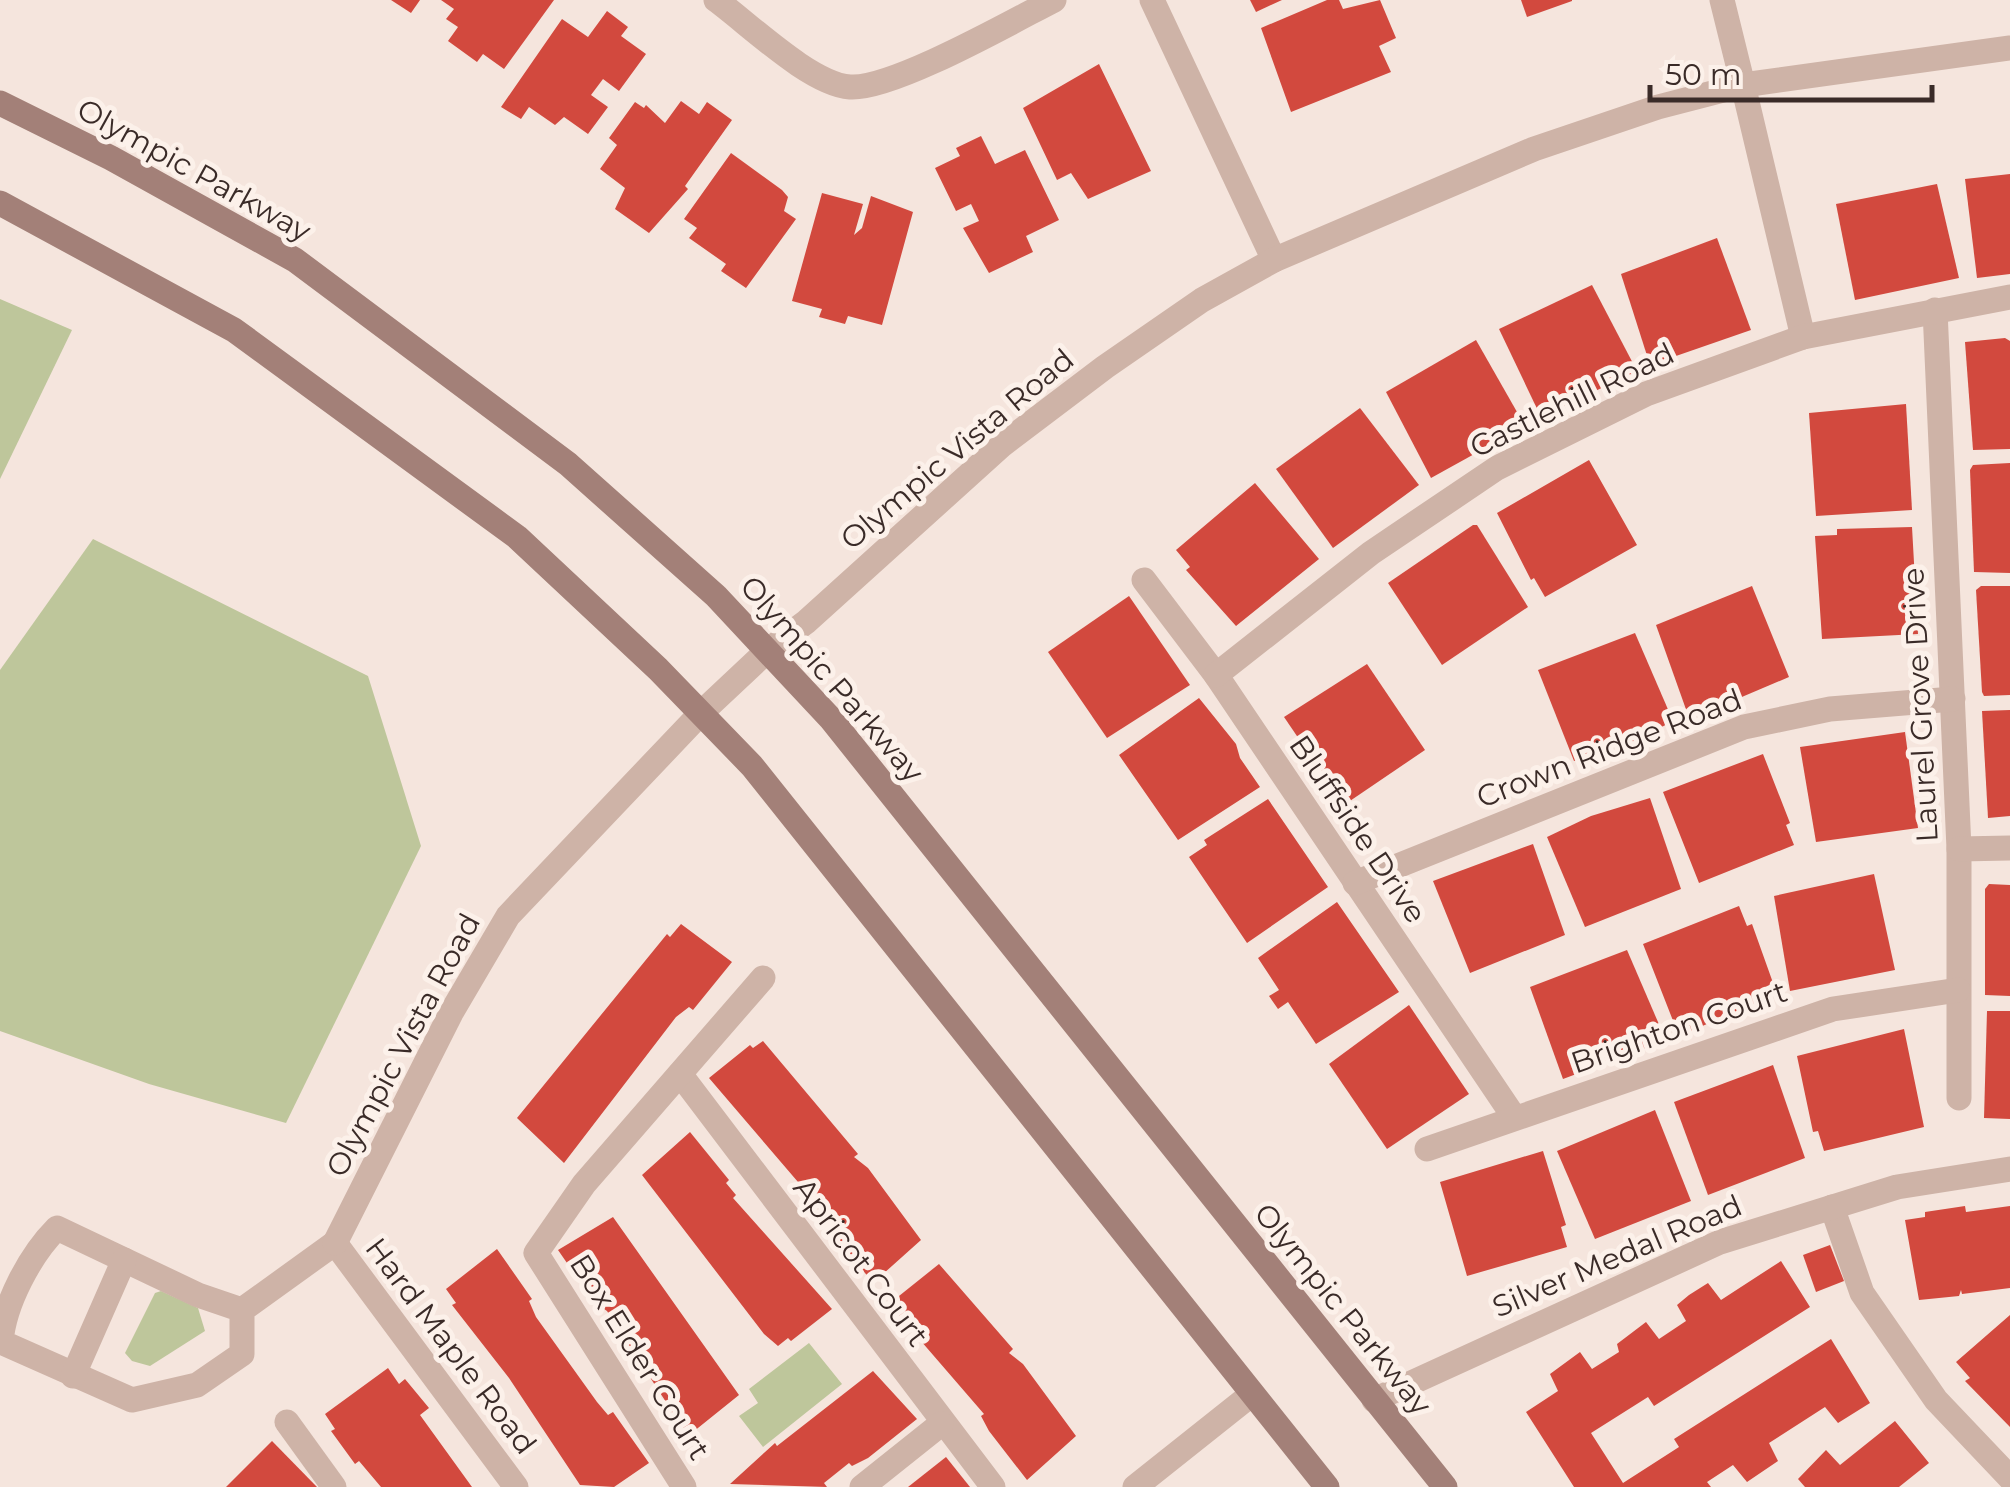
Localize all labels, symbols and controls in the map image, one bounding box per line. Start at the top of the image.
scale bar [1650,40,1932,102]
text: 50 m [1665,56,1742,93]
street label: Olympic Parkway [71,90,318,250]
street label: Castlehill Road [1464,335,1680,465]
street label: Olympic Vista Road [833,341,1081,557]
street label: Laurel Grove Drive [1894,567,1946,843]
street label: Olympic Parkway [732,568,932,790]
street label: Crown Ridge Road [1471,680,1747,816]
street label: Bluffside Drive [1281,728,1435,930]
street label: Olympic Vista Road [318,907,488,1183]
street label: Brighton Court [1566,973,1792,1081]
street label: Apricot Court [786,1170,936,1354]
street label: Silver Medal Road [1487,1187,1747,1325]
street label: Olympic Parkway [1246,1196,1440,1423]
street label: Hard Maple Road [358,1231,544,1461]
street label: Box Elder Court [562,1247,718,1467]

